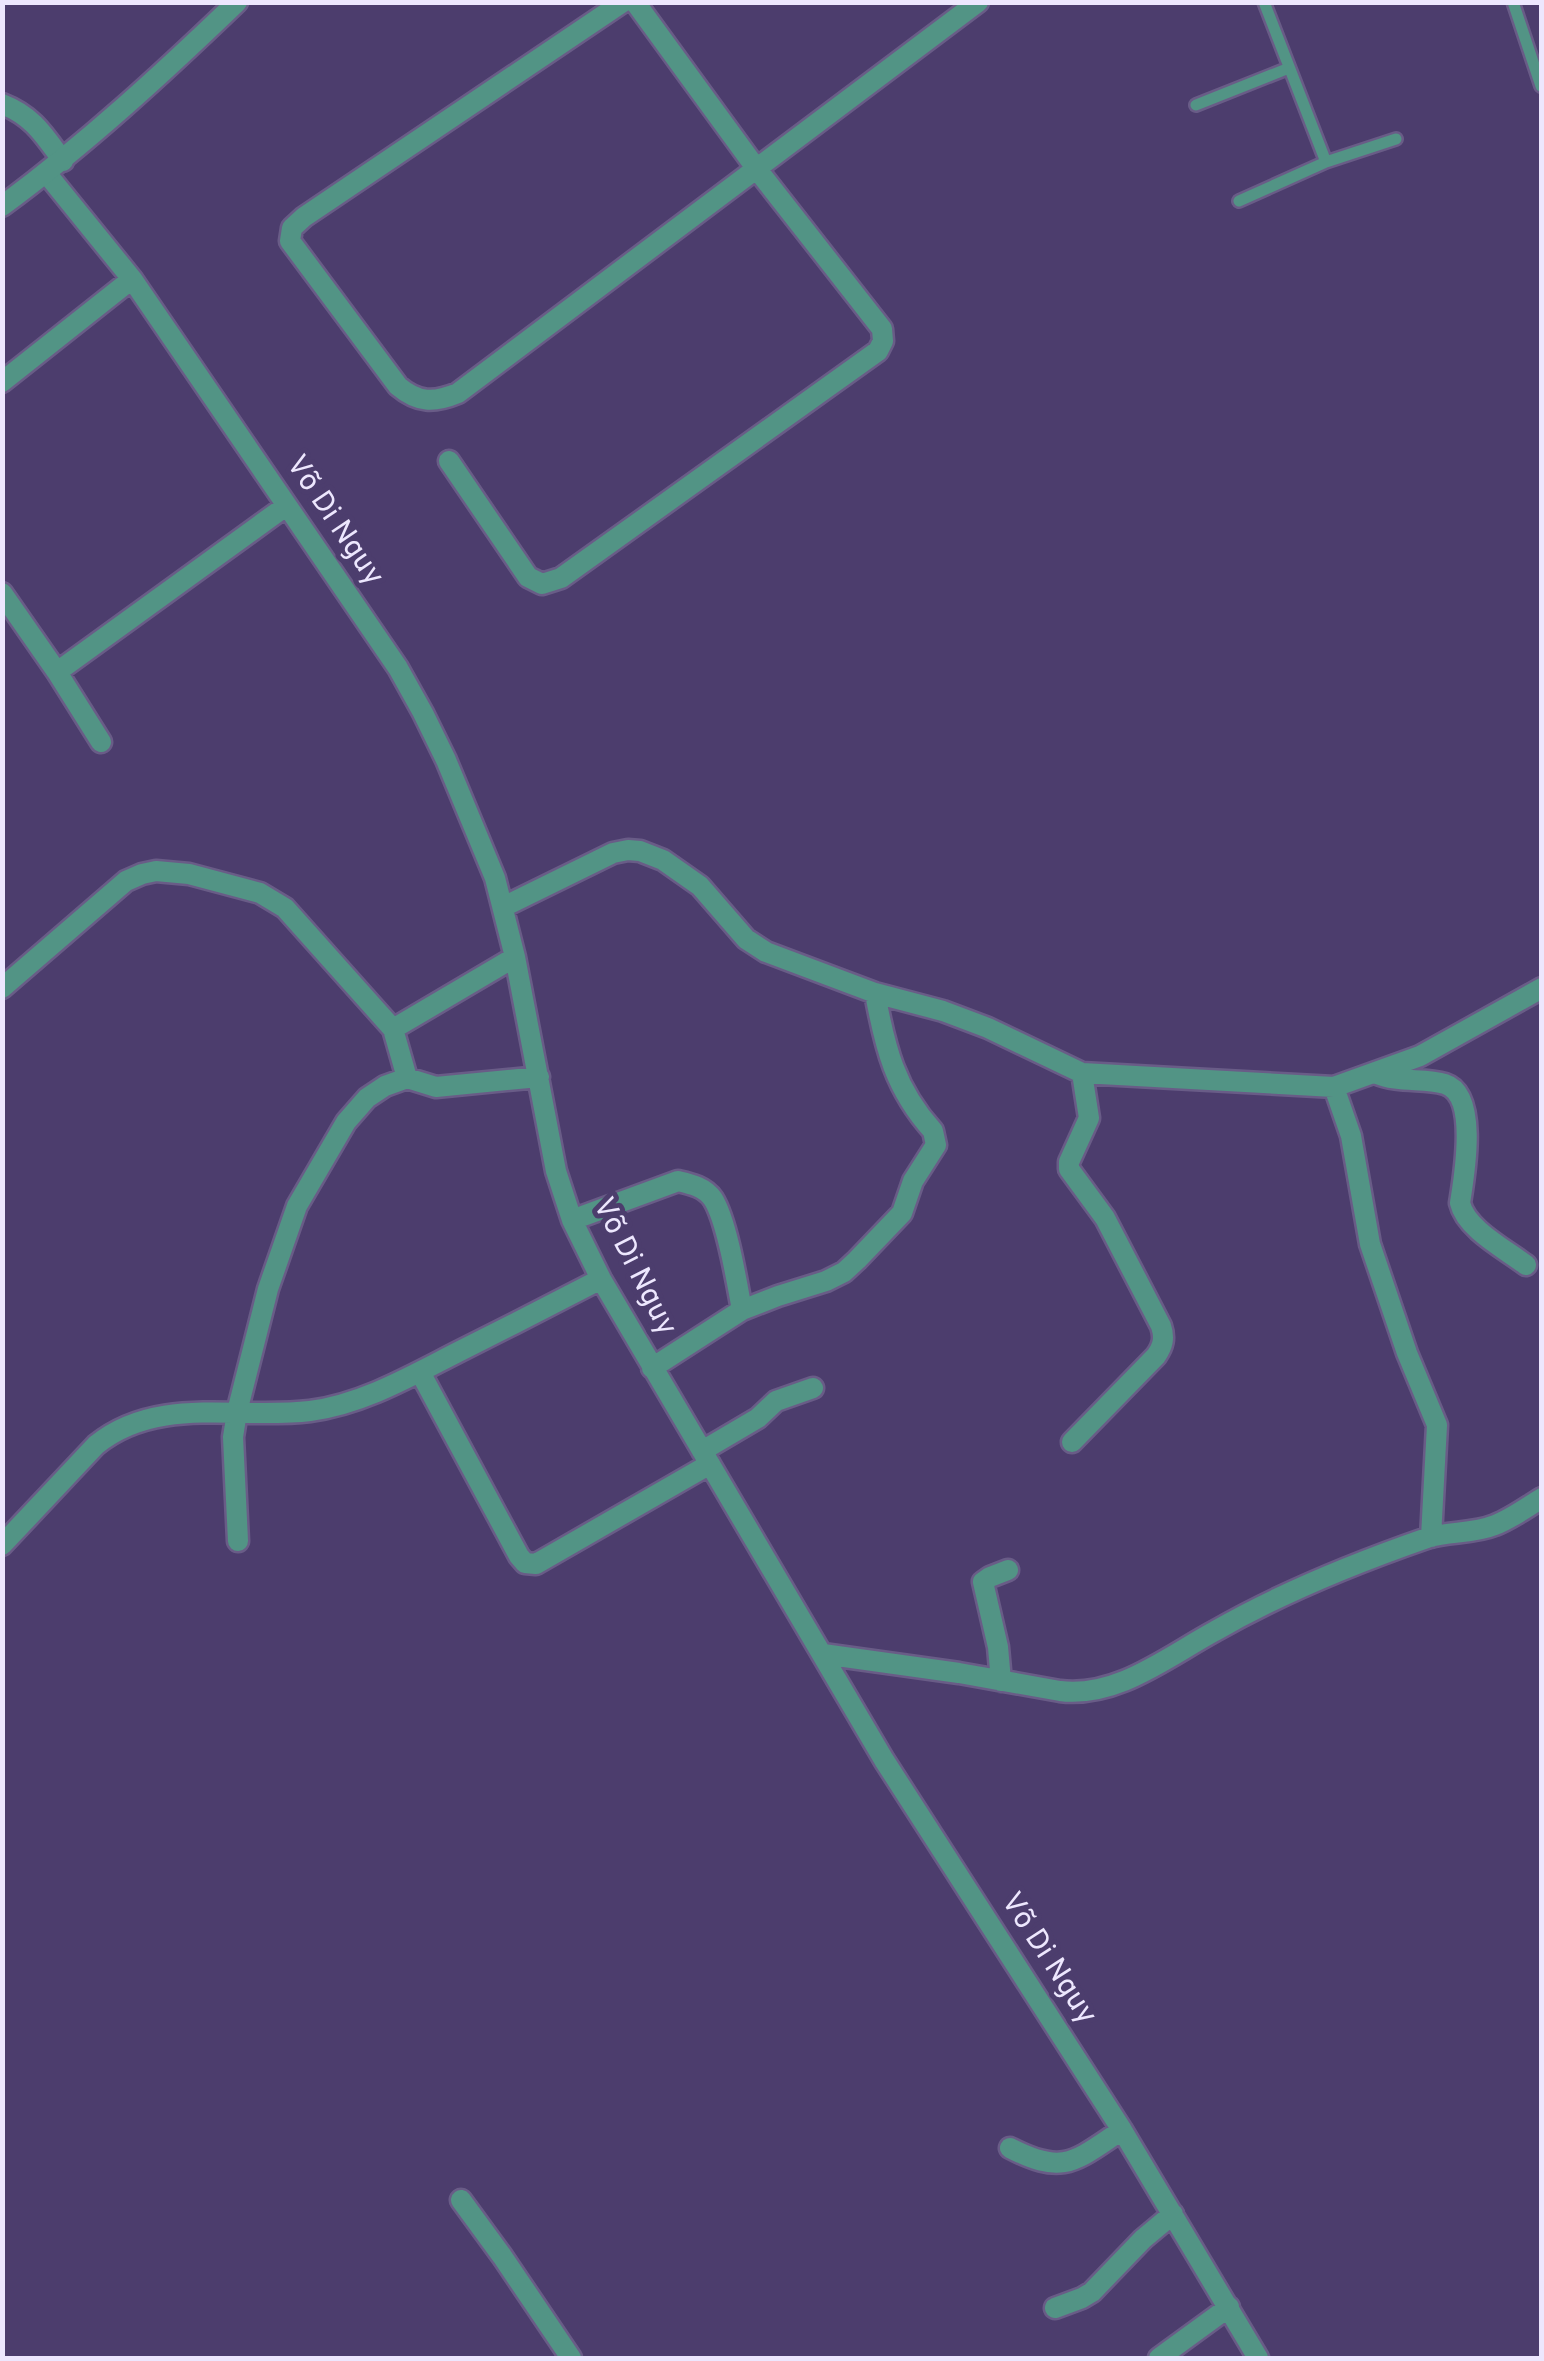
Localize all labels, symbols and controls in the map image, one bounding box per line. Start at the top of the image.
street label: Võ Di Nguy [277,449,391,593]
street label: Võ Di Nguy [584,1192,684,1342]
street label: Võ Di Nguy [992,1886,1104,2032]

